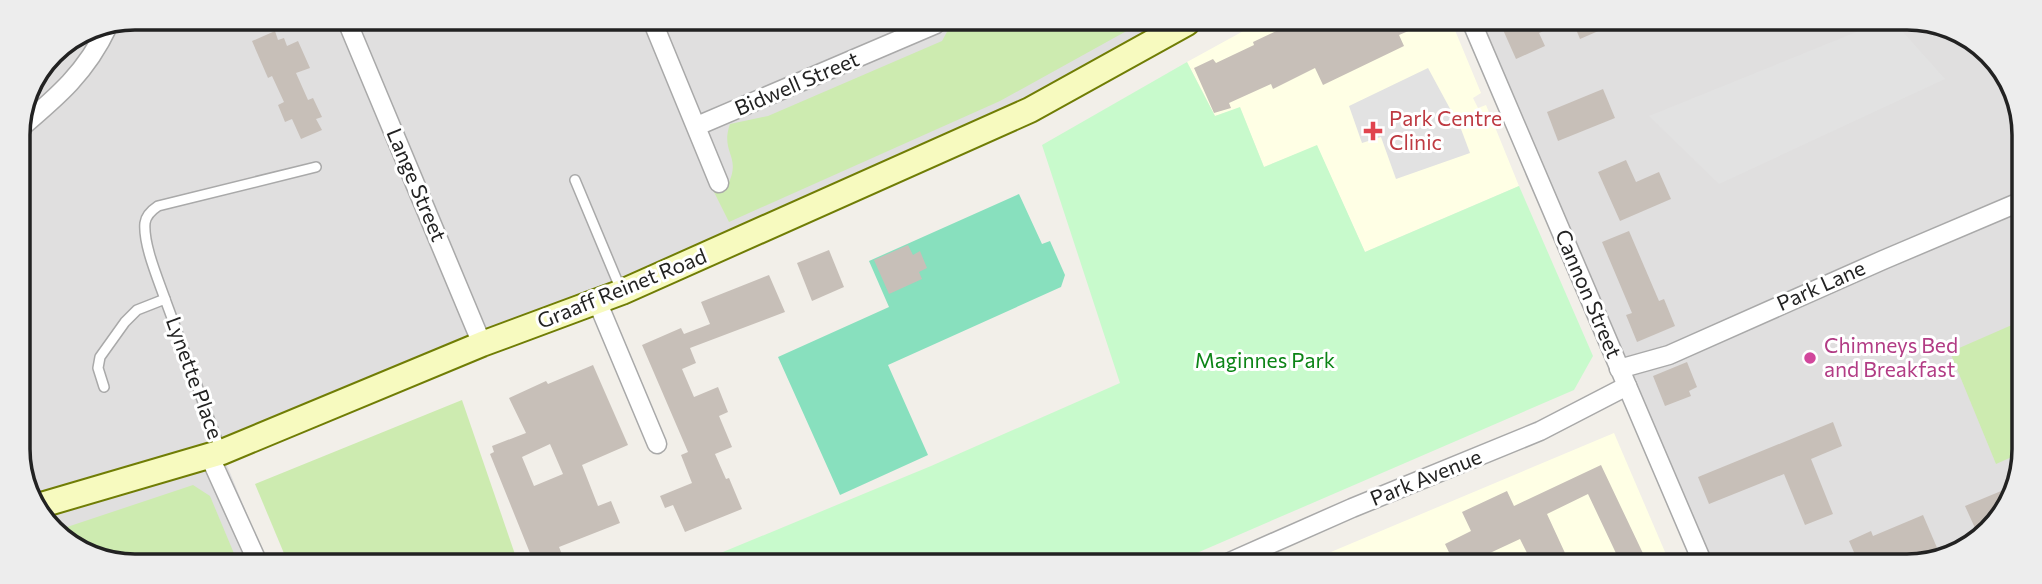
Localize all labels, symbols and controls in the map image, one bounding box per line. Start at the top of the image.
street label: Bidwell Street [730,45,862,120]
place label: Park Centre Clinic [1389,105,1502,154]
marker: Park Centre Clinic [1363,121,1383,141]
street label: Lange Street [382,124,452,245]
street label: Cannon Street [1551,225,1628,362]
street label: Graaff Reinet Road [533,242,710,333]
street label: Park Lane [1772,254,1868,315]
street label: Lynette Place [162,313,229,442]
place label: Chimneys Bed and Breakfast [1824,332,1958,381]
park label: Maginnes Park [1195,347,1335,372]
marker: Chimneys Bed and Breakfast [1802,350,1818,366]
street label: Park Avenue [1366,443,1485,510]

